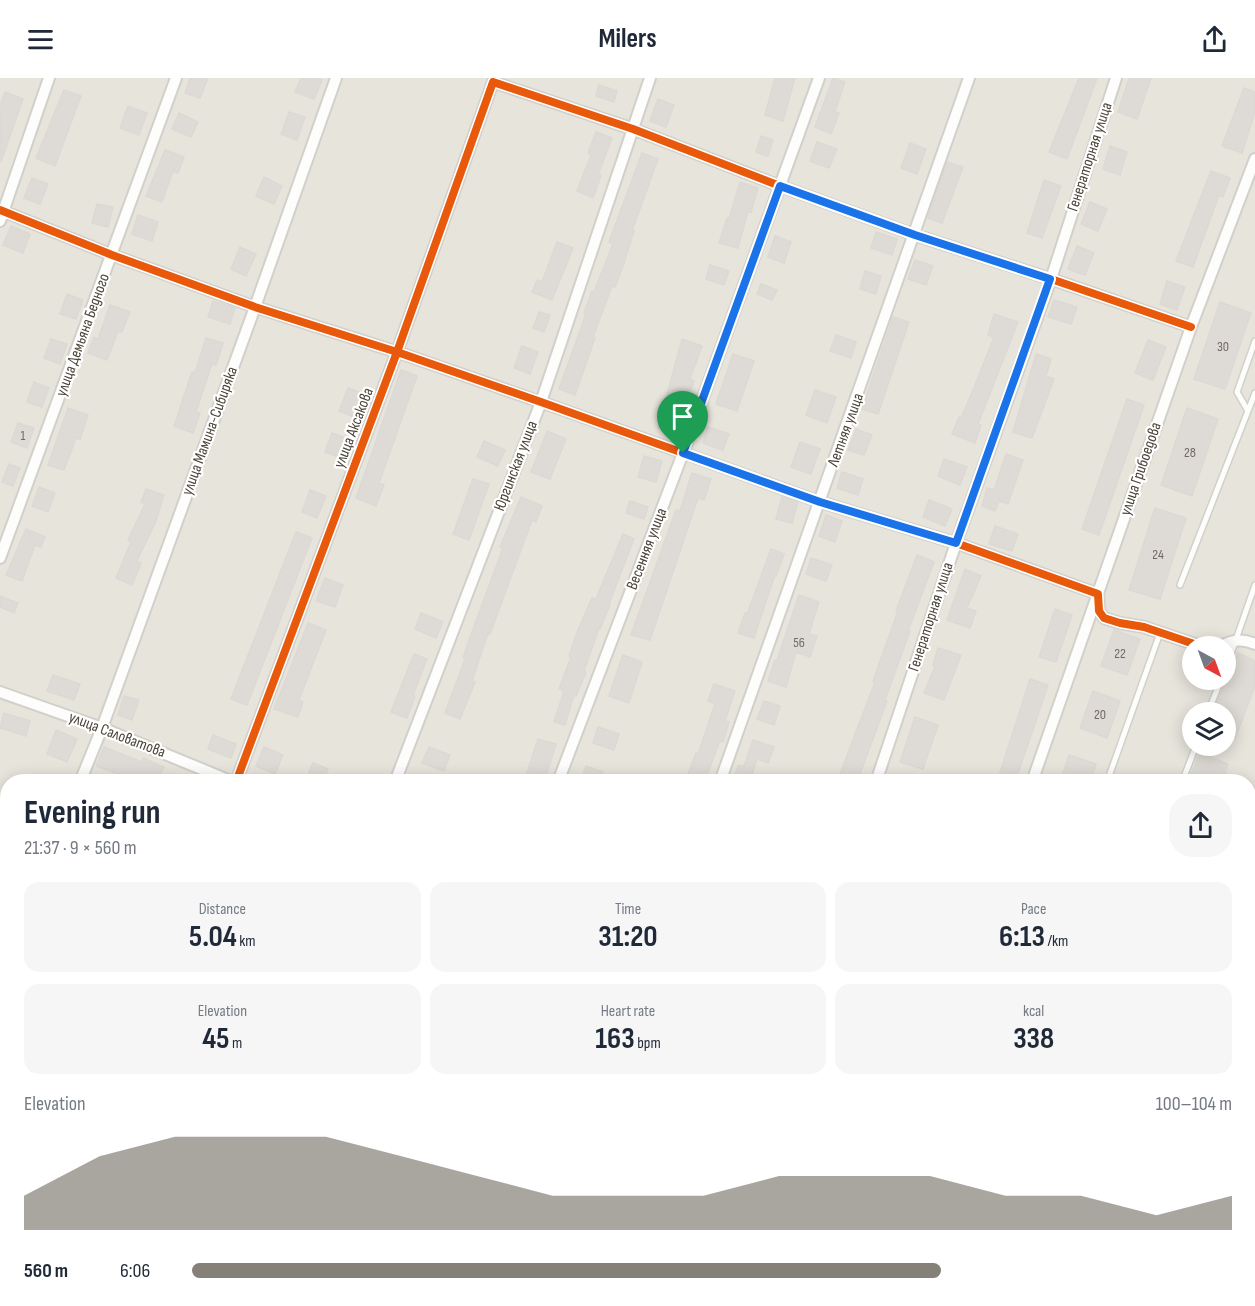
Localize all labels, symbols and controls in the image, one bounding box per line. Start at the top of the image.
icon: menu [24,23,57,56]
text: Milers [598,23,657,55]
icon: share [1198,23,1231,56]
street label: Генераторная улица [1063,100,1117,214]
street label: улица Демьяна Бедного [52,271,114,399]
house number: 30 [1217,338,1229,355]
street label: улица Мамина-Сибиряка [178,364,242,498]
street label: улица Аксакова [330,385,378,471]
pin [657,391,708,453]
street label: Летняя улица [824,391,868,470]
icon: arrive [666,400,699,433]
street label: Юргинская улица [490,418,542,514]
street label: улица Грибоедова [1116,420,1166,518]
house number: 1 [21,427,26,444]
house number: 28 [1184,444,1196,461]
street label: Весенняя улица [623,505,671,593]
house number: 24 [1152,546,1164,563]
street label: Генераторная улица [904,560,958,674]
house number: 56 [793,634,805,651]
north arrow [1182,636,1236,690]
map controls [1182,636,1236,756]
house number: 22 [1114,645,1126,662]
button: layers [1182,702,1236,756]
house number: 20 [1094,706,1106,723]
street label: улица Саловатова [66,708,168,762]
text: Evening run [24,793,160,833]
button: share [1169,794,1232,857]
text: 21:37 · 9 × 560 m [24,836,137,860]
text: Distance [199,900,246,919]
text: Time [615,900,641,919]
text: Pace [1021,900,1046,919]
text: 5.04 [189,919,237,955]
text: 31:20 [598,919,658,955]
text: 6:13 [999,919,1045,955]
text: km [237,932,256,951]
text: /km [1045,932,1068,951]
text: Elevation [198,1002,247,1021]
text: Heart rate [601,1002,655,1021]
text: kcal [1023,1002,1044,1021]
text: 45 [202,1021,230,1057]
text: 163 [595,1021,635,1057]
text: 338 [1013,1021,1054,1057]
text: m [230,1034,242,1053]
text: bpm [635,1034,661,1053]
text: Elevation [24,1092,86,1116]
text: 100–104 m [1156,1092,1232,1116]
text: 560 m [24,1259,68,1283]
text: 6:06 [120,1259,150,1283]

